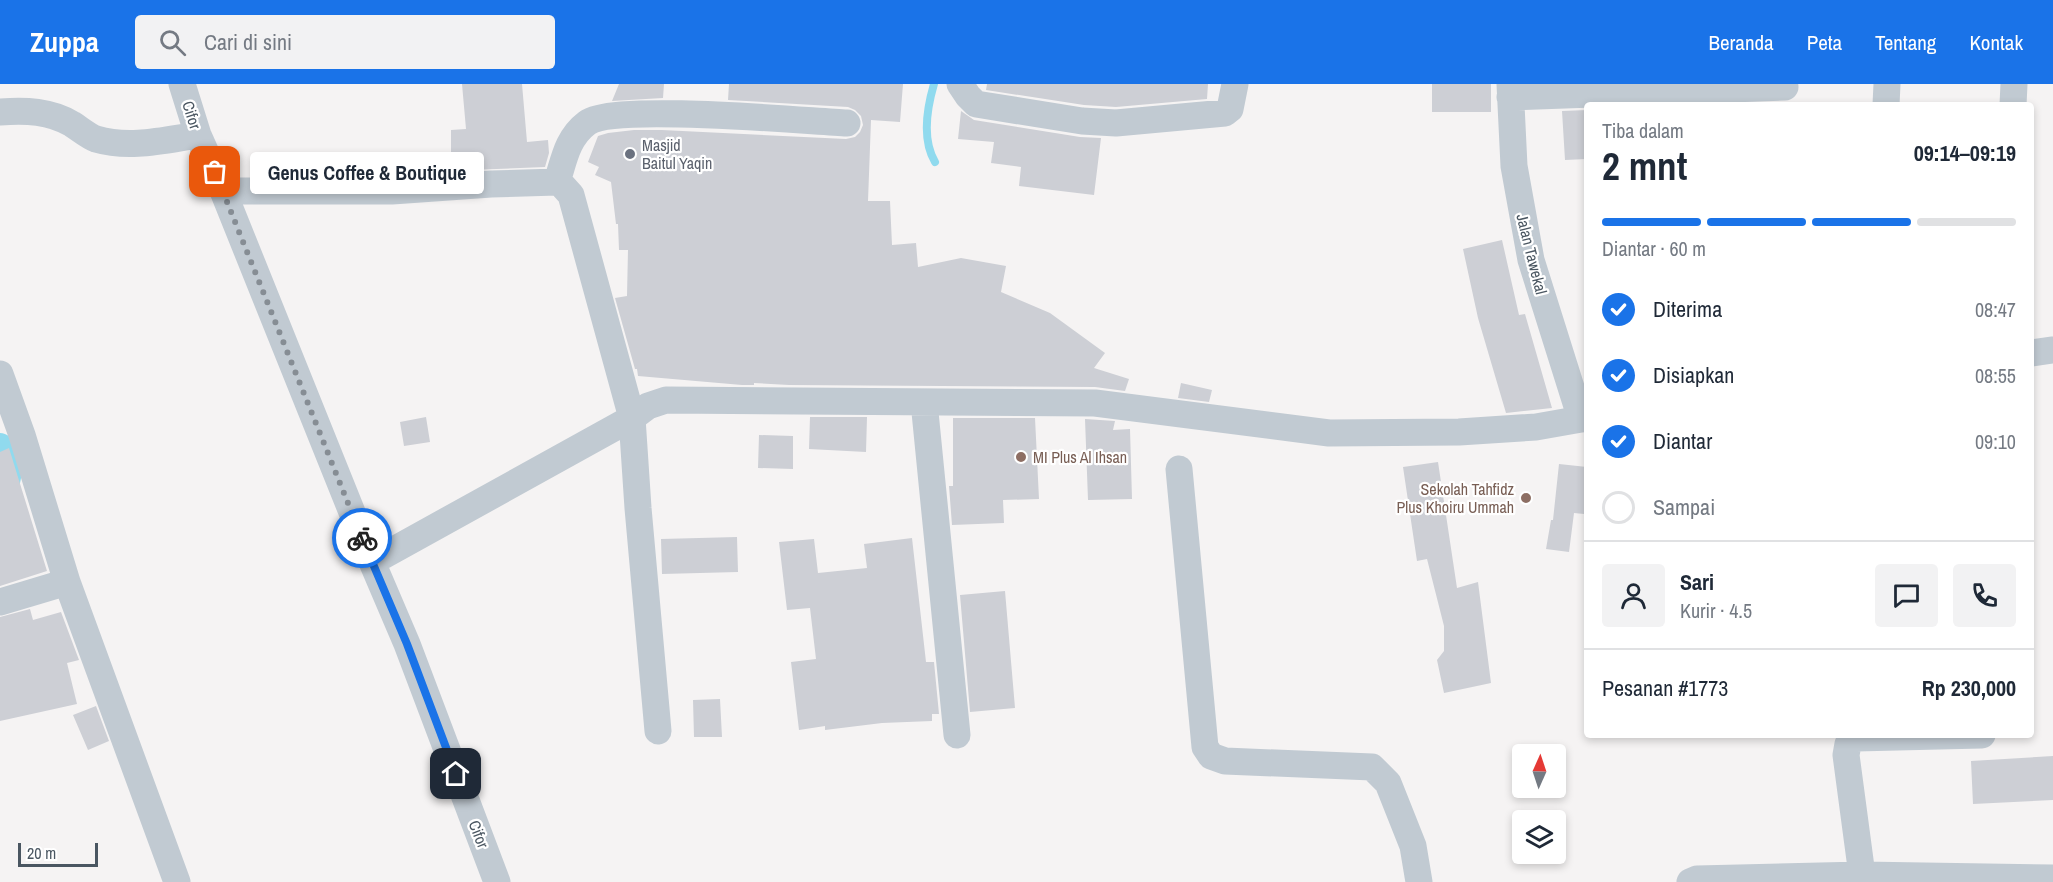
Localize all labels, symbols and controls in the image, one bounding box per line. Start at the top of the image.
search box [135,15,555,69]
text: Zuppa [30,23,99,61]
icon: search [156,26,189,59]
text: Cari di sini [204,27,292,57]
text: Beranda [1709,28,1774,57]
text: Peta [1807,28,1842,57]
text: Tentang [1875,28,1936,57]
text: Kontak [1969,28,2023,57]
street label: Cifor [177,98,207,133]
text: Tiba dalam [1602,117,1684,144]
place label: Masjid Baitul Yaqin [642,134,712,174]
text: 09:14–09:19 [1914,138,2016,168]
text: 2 mnt [1602,140,1687,192]
pin [189,146,240,197]
marker: Masjid Baitul Yaqin [623,147,637,161]
callout: Genus Coffee & Boutique [251,151,485,193]
icon: bag [198,155,231,188]
text: Genus Coffee & Boutique [268,159,466,186]
street label: Jalan Tawekal [1511,211,1553,297]
text: Diantar · 60 m [1602,235,1706,262]
icon: check [1602,293,1635,326]
text: Diterima [1653,294,1722,324]
text: 08:47 [1975,296,2016,323]
icon: check [1602,359,1635,392]
text: Disiapkan [1653,360,1734,390]
text: 08:55 [1975,362,2016,389]
icon: check [1602,425,1635,458]
text: Diantar [1653,426,1712,456]
text: 09:10 [1975,428,2016,455]
place label: MI Plus Al Ihsan [1033,446,1127,468]
marker: MI Plus Al Ihsan [1014,450,1028,464]
place label: Sekolah Tahfidz Plus Khoiru Ummah [1397,478,1514,518]
marker: Sekolah Tahfidz Plus Khoiru Ummah [1519,491,1533,505]
text: Sampai [1653,492,1715,522]
courier [332,508,392,568]
icon: bike [346,522,379,555]
button: person [1602,564,1665,627]
button: chat [1875,564,1938,627]
button: phone [1953,564,2016,627]
text: Sari [1680,567,1714,597]
text: Kurir · 4.5 [1680,597,1752,624]
text: Pesanan #1773 [1602,673,1728,703]
text: Rp 230,000 [1922,673,2016,703]
north arrow [1512,744,1566,798]
map controls [1512,744,1566,864]
pin [430,748,481,799]
icon: home [439,757,472,790]
button: layers [1512,810,1566,864]
street label: Cifor [464,817,495,852]
scale bar [18,840,98,868]
text: 20 m [27,842,56,864]

